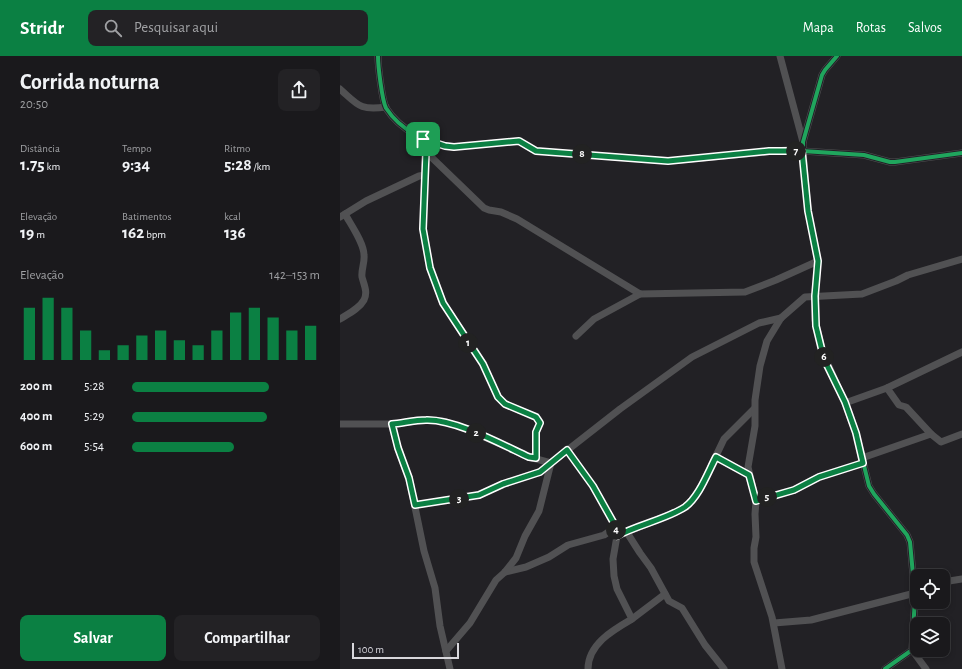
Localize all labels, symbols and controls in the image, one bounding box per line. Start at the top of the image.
search box [88,10,368,46]
icon: search [102,17,124,39]
text: Stridr [20,19,64,38]
text: Pesquisar aqui [134,20,218,35]
text: Mapa [803,21,834,35]
text: Rotas [856,21,886,35]
text: Salvos [908,21,942,35]
button: share [278,69,320,111]
text: Corrida noturna [20,71,159,93]
text: 20:50 [20,98,48,111]
pin [406,122,440,156]
icon: arrive [412,128,434,150]
pin: 7 [786,141,806,161]
text: Distância [20,143,60,154]
text: Tempo [122,143,152,154]
text: Ritmo [224,143,250,154]
pin: 8 [572,144,592,164]
text: 7 [794,145,798,156]
text: 8 [579,148,585,159]
text: 1.75 [20,156,45,173]
text: 9:34 [122,156,150,173]
text: 5:28 [224,156,252,173]
text: km [45,161,60,172]
text: /km [252,161,270,172]
text: Elevação [20,211,57,222]
text: Batimentos [122,211,172,222]
text: kcal [224,211,241,222]
text: 19 [20,224,34,241]
text: 162 [122,224,144,241]
text: 136 [224,224,246,241]
text: m [34,229,45,240]
text: bpm [144,229,166,240]
text: Elevação [20,269,64,282]
text: 142–153 m [269,269,320,282]
pin: 1 [458,333,478,353]
text: 1 [466,337,470,348]
pin: 6 [814,347,834,367]
text: 6 [821,351,827,362]
text: 200 m [20,380,52,393]
text: 5:28 [84,380,105,393]
text: 400 m [20,410,53,423]
text: 5:29 [84,410,104,423]
pin: 2 [466,423,486,443]
text: 2 [473,427,479,438]
text: 600 m [20,440,52,453]
text: 5:54 [84,440,104,453]
pin: 5 [757,487,777,507]
pin: 3 [449,489,469,509]
text: 5 [765,491,769,502]
text: 3 [457,493,461,504]
pin: 4 [606,520,626,540]
text: 4 [613,524,619,535]
map controls [910,569,950,657]
button: locate [910,569,950,609]
button: Salvar [20,615,166,661]
button: Compartilhar [174,615,320,661]
button: layers [910,617,950,657]
scale bar [352,641,459,660]
text: 100 m [358,644,384,655]

